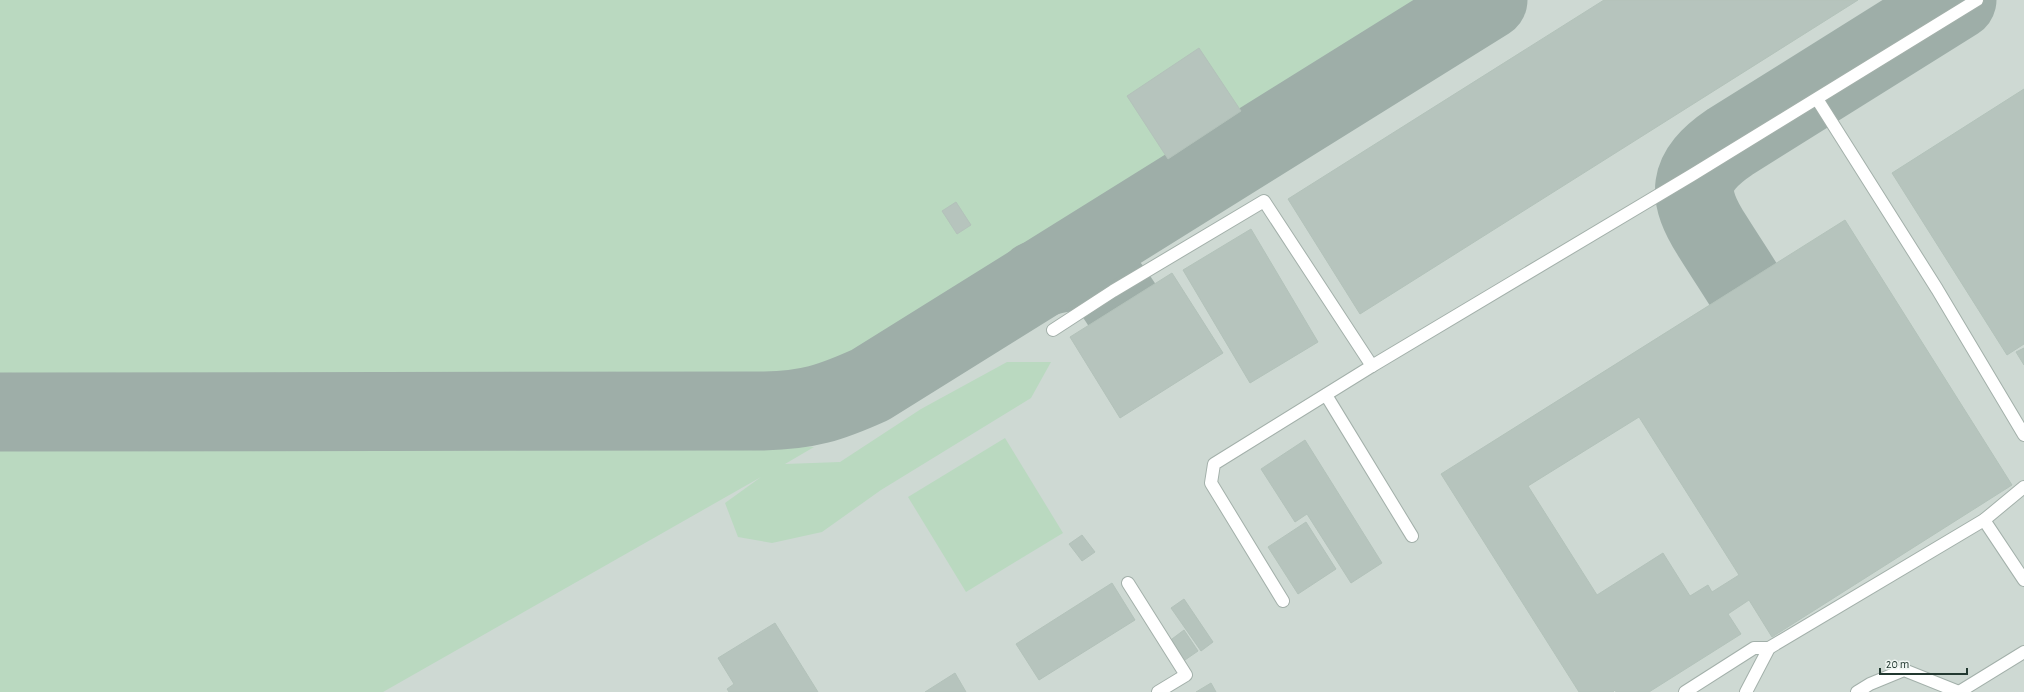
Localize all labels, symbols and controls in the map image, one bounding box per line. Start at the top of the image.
scale bar [1880,650,1967,676]
text: 20 m [1886,658,1909,670]

